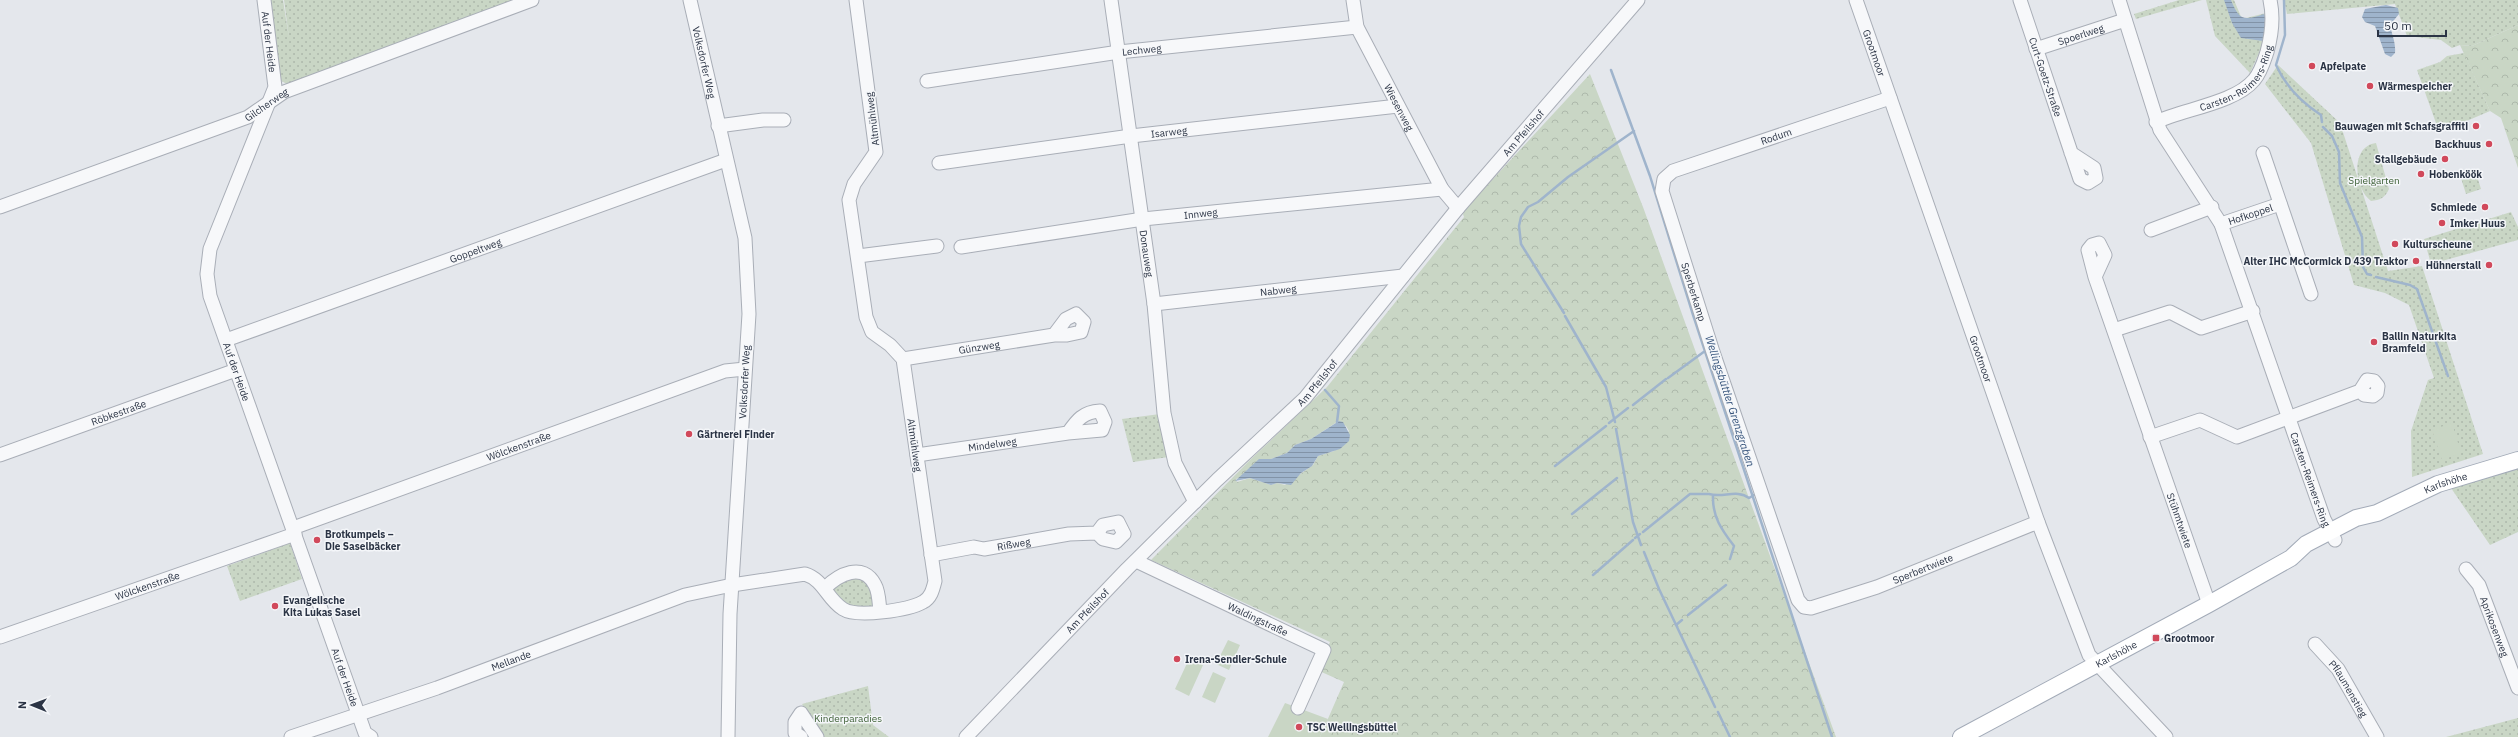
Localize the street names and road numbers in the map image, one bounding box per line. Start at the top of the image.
street label: Auf der Heide [258,10,279,74]
street label: Spoerlweg [2056,21,2106,48]
street label: Volksdorfer Weg [689,25,719,101]
street label: Grootmoor [1860,28,1888,79]
street label: Curt-Goetz-Straße [2026,35,2065,119]
street label: Lechweg [1121,42,1163,59]
street label: Carsten-Reimers-Ring [2198,43,2276,114]
street label: Wiesenweg [1381,82,1417,134]
street label: Gilcherweg [242,85,291,125]
street label: Altmühlweg [863,91,882,146]
street label: Am Pfeilshof [1500,107,1548,159]
street label: Isarweg [1150,124,1188,141]
street label: Rodum [1759,125,1793,148]
street label: Hofkoppel [2226,201,2275,228]
street label: Innweg [1183,205,1219,222]
street label: Donauweg [1137,229,1156,279]
street label: Goppeltweg [448,235,504,266]
street label: Sperberkamp [1678,261,1709,323]
street label: Nabweg [1259,282,1298,299]
street label: Grootmoor [1966,334,1995,385]
street label: Günzweg [958,338,1001,357]
street label: Auf der Heide [220,341,253,404]
street label: Volksdorfer Weg [736,344,753,419]
street label: Am Pfeilshof [1294,356,1341,409]
street label: Röbkestraße [89,397,148,429]
street label: Altmühlweg [904,418,925,473]
street label: Wölckenstraße [485,429,553,464]
street label: Carsten-Reimers-Ring [2287,431,2333,530]
street label: Mindelweg [967,434,1018,454]
street label: Karlshöhe [2422,469,2469,497]
street label: Stühmtwiete [2164,491,2195,550]
street label: Rißweg [996,535,1032,554]
street label: Sperbertwiete [1891,551,1955,587]
street label: Wölckenstraße [113,569,182,603]
street label: Am Pfeilshof [1063,585,1112,636]
street label: Aprikosenweg [2477,595,2512,659]
street label: Waldingstraße [1225,599,1291,639]
street label: Karlshöhe [2093,638,2140,671]
street label: Auf der Heide [328,646,361,709]
street label: Mellande [489,647,533,674]
street label: Pflaumenstieg [2326,657,2371,720]

